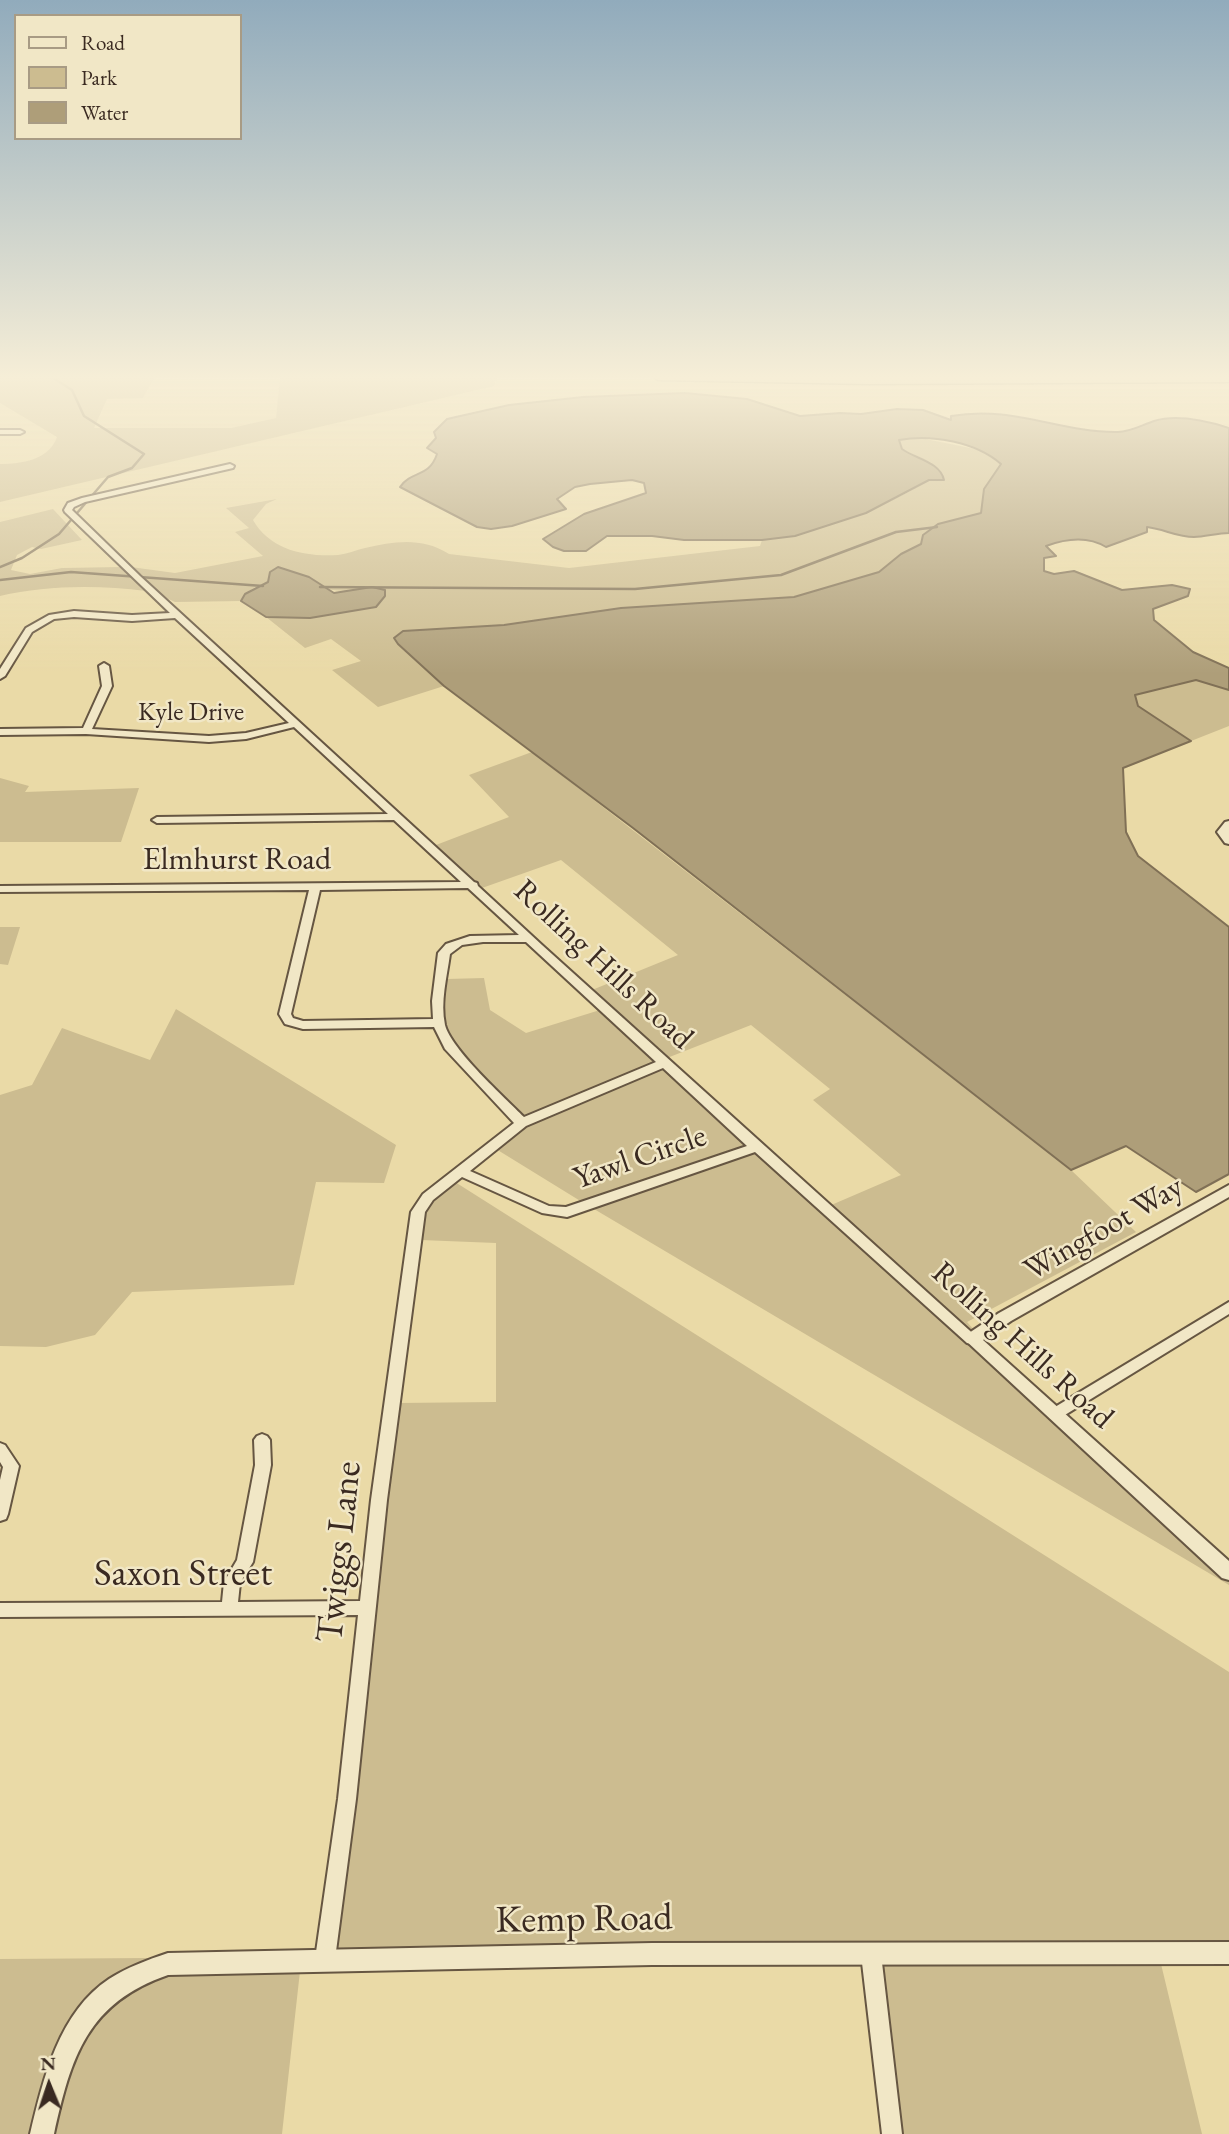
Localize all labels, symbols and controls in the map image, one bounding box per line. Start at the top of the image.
legend [14,14,242,140]
text: Road [81,29,125,56]
text: Park [81,64,117,91]
text: Water [81,99,128,126]
street label: Kyle Drive [138,697,244,729]
street label: Elmhurst Road [143,841,331,879]
street label: Rolling Hills Road [505,872,701,1058]
street label: Yawl Circle [569,1117,711,1199]
street label: Wingfoot Way [1018,1168,1190,1290]
street label: Rolling Hills Road [923,1254,1121,1438]
street label: Twiggs Lane [308,1459,372,1645]
street label: Saxon Street [94,1552,272,1598]
street label: Kemp Road [495,1896,673,1944]
north arrow [14,2050,84,2120]
text: N [40,2051,56,2076]

